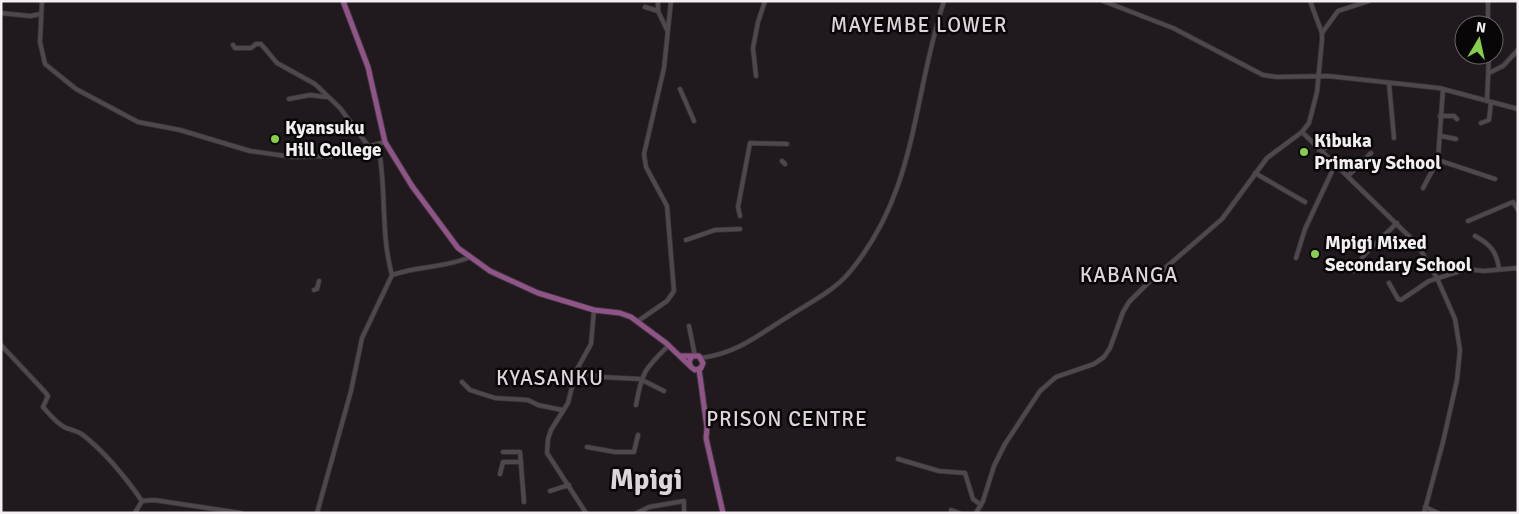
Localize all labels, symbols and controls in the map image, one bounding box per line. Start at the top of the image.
district label: MAYEMBE LOWER [831,12,1007,38]
north arrow [1454,15,1504,65]
text: N [1475,18,1487,37]
place label: Kyansuku Hill College [285,116,382,162]
place label: Kibuka Primary School [1314,129,1441,175]
marker: Kyansuku Hill College [269,133,281,145]
marker: Kibuka Primary School [1298,146,1310,158]
place label: Mpigi Mixed Secondary School [1325,231,1472,277]
marker: Mpigi Mixed Secondary School [1309,248,1321,260]
district label: KABANGA [1080,262,1178,288]
district label: KYASANKU [496,365,604,391]
district label: PRISON CENTRE [706,406,868,432]
district label: Mpigi [610,462,682,497]

